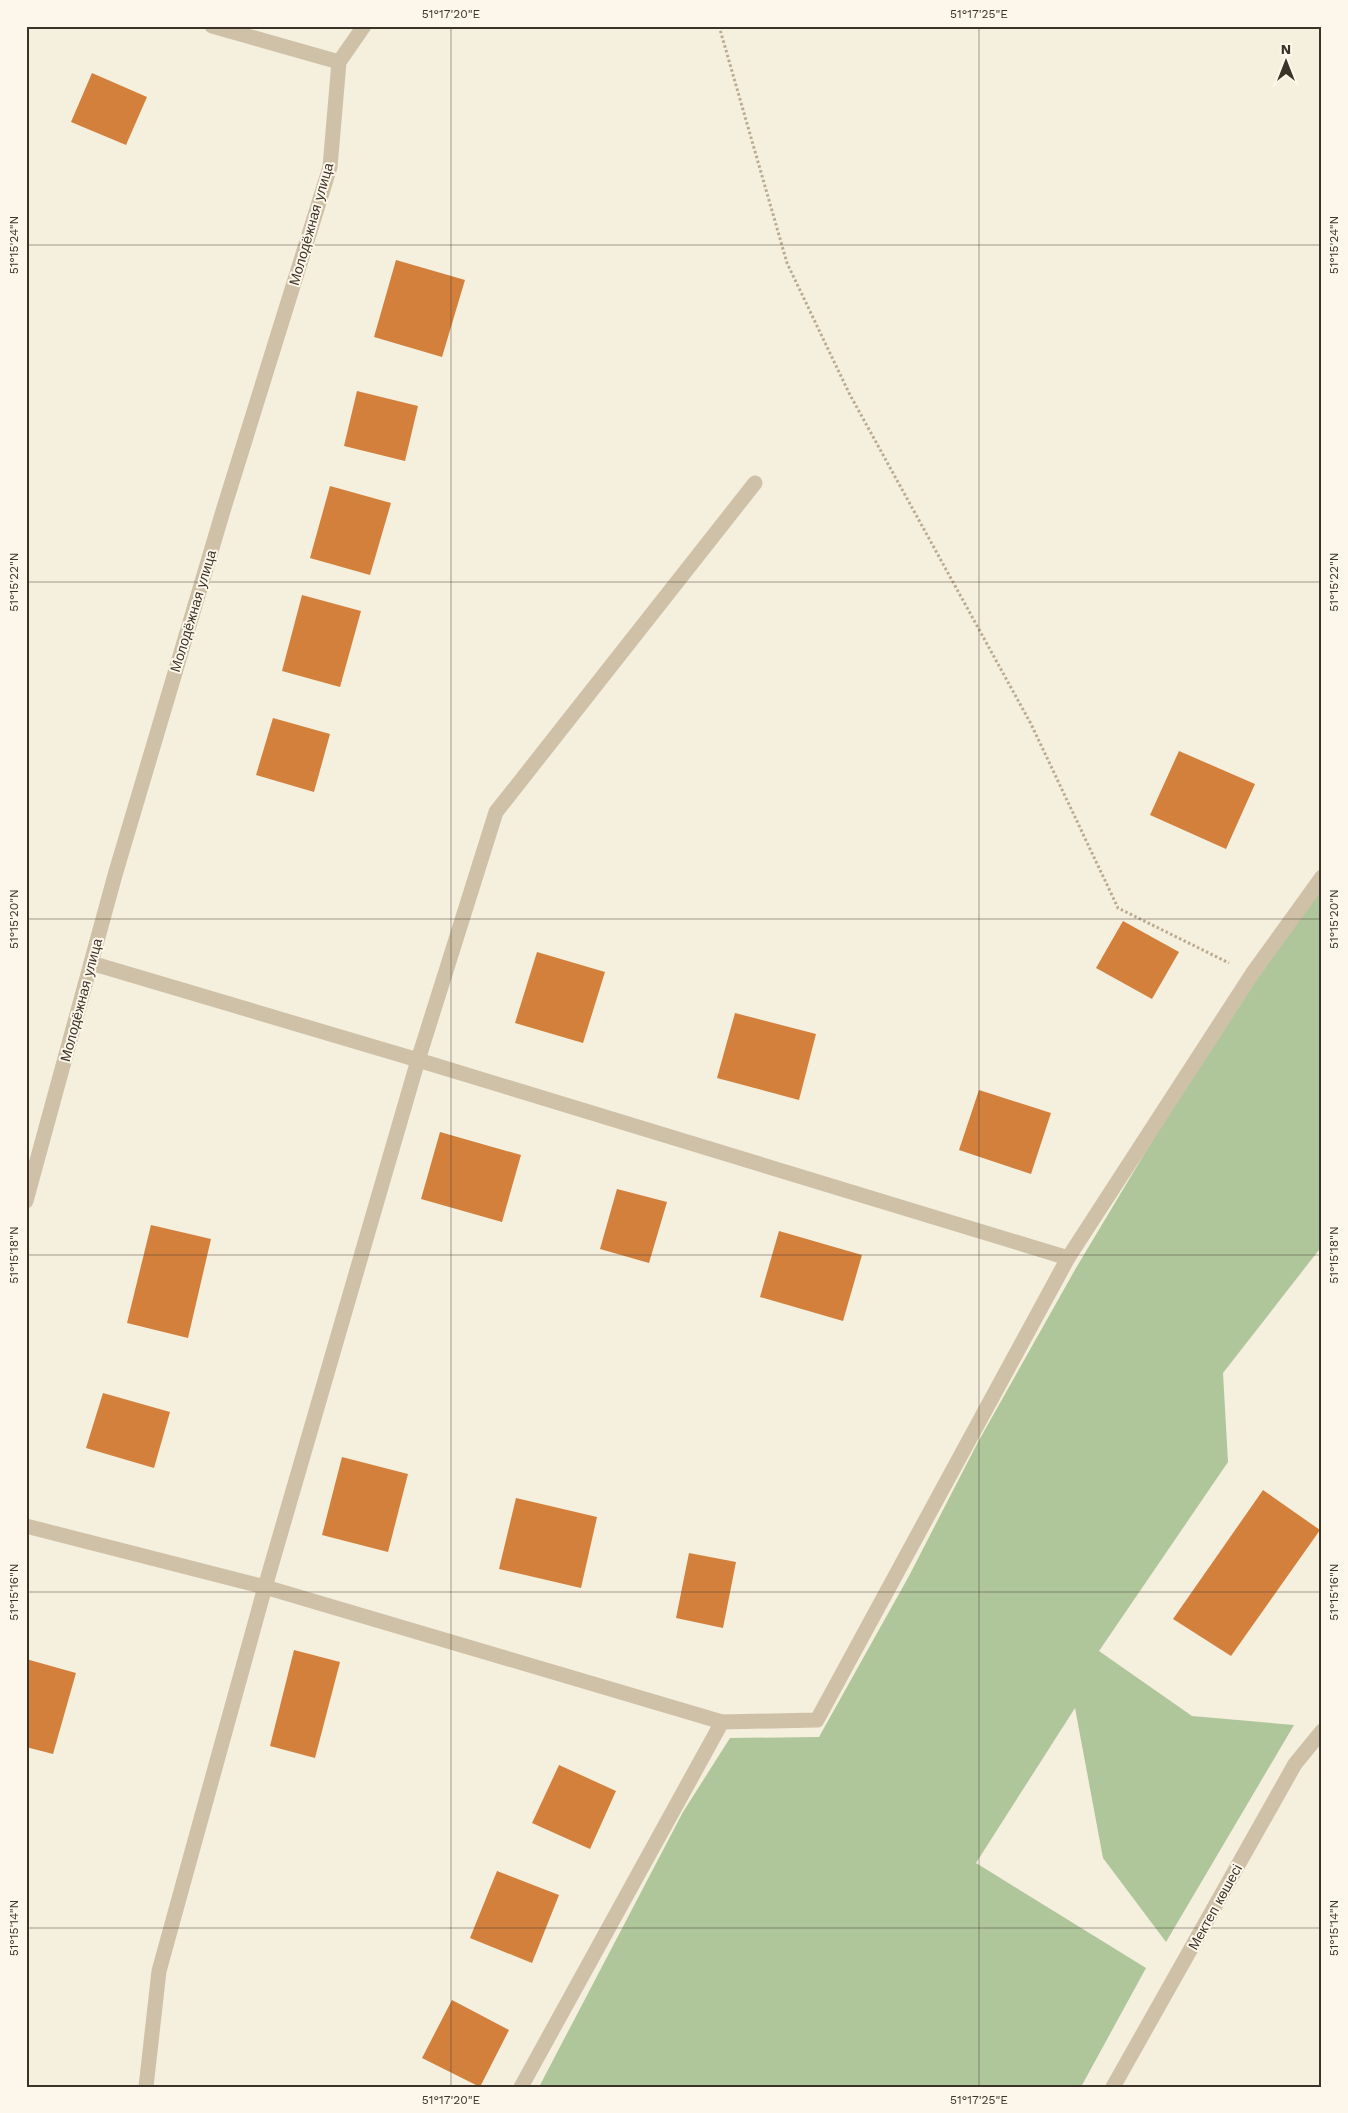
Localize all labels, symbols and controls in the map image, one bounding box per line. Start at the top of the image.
text: 51°17'20"E [422,7,481,21]
text: 51°17'25"E [950,7,1008,21]
north arrow [1260,38,1310,88]
text: N [1281,41,1291,57]
street label: Молодёжная улица [286,161,336,287]
text: 51°15'24"N [7,216,21,274]
text: 51°15'24"N [1327,216,1341,274]
street label: Молодёжная улица [167,548,219,674]
text: 51°15'22"N [7,552,21,612]
text: 51°15'22"N [1327,552,1341,612]
text: 51°15'20"N [7,889,21,949]
text: 51°15'20"N [1327,889,1341,949]
street label: Молодёжная улица [57,936,105,1063]
text: 51°15'18"N [7,1226,21,1284]
text: 51°15'18"N [1327,1226,1341,1284]
text: 51°15'16"N [7,1563,21,1621]
text: 51°15'16"N [1327,1563,1341,1621]
street label: Мектеп көшесі [1185,1861,1245,1953]
text: 51°15'14"N [7,1900,21,1956]
text: 51°15'14"N [1327,1900,1341,1956]
text: 51°17'20"E [422,2093,481,2107]
text: 51°17'25"E [950,2093,1008,2107]

